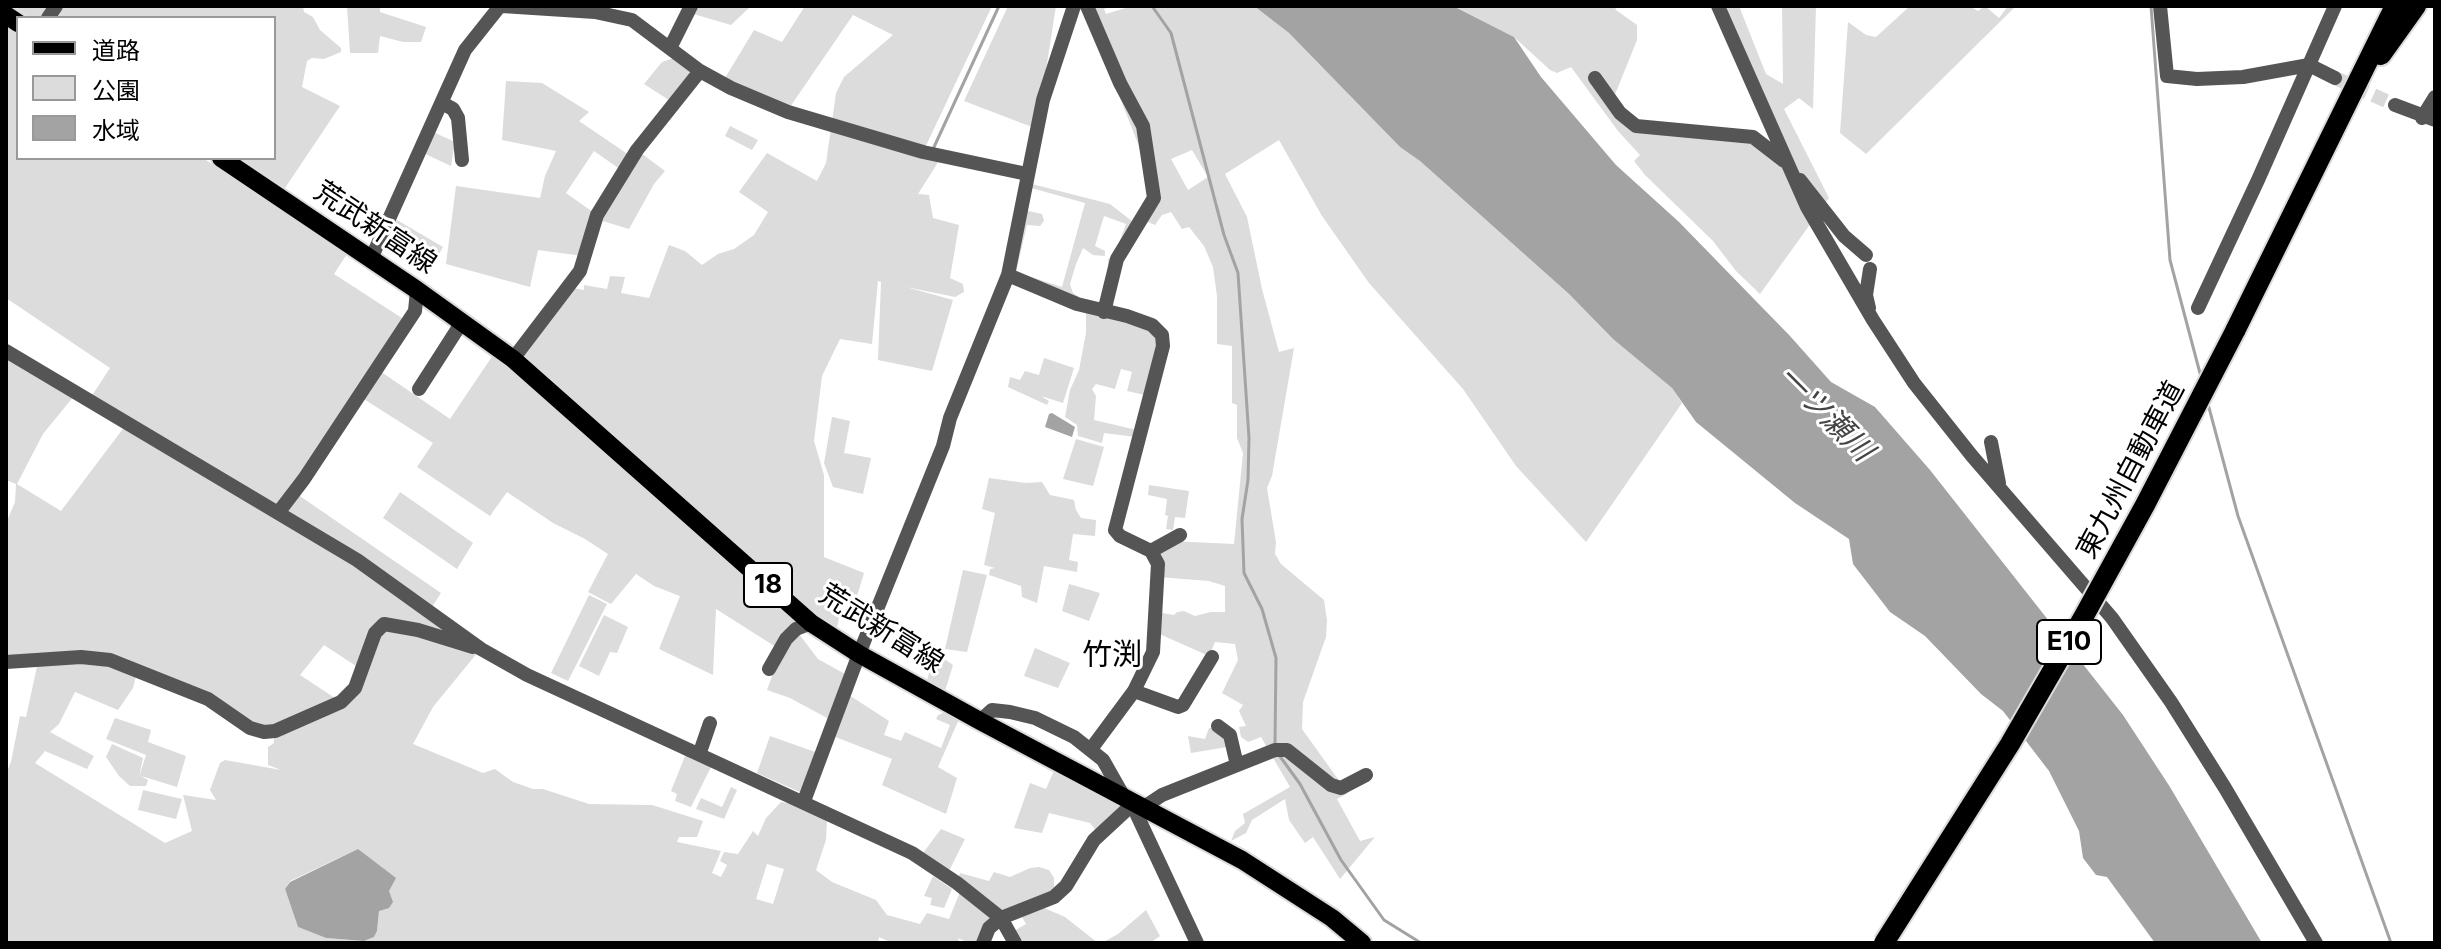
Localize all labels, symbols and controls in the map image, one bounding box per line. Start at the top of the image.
legend [16,16,276,160]
text: 道路 [92,36,140,65]
text: 公園 [92,76,140,105]
text: 水域 [92,116,140,145]
street label: 荒武新富線 [308,175,442,281]
water label: 一ツ瀬川 [1770,359,1880,469]
street label: 東九州自動車道 [2070,376,2192,564]
road number: 18 [744,563,792,607]
street label: 荒武新富線 [813,578,949,680]
road number: E10 [2037,620,2101,664]
district label: 竹渕 [1082,638,1142,674]

